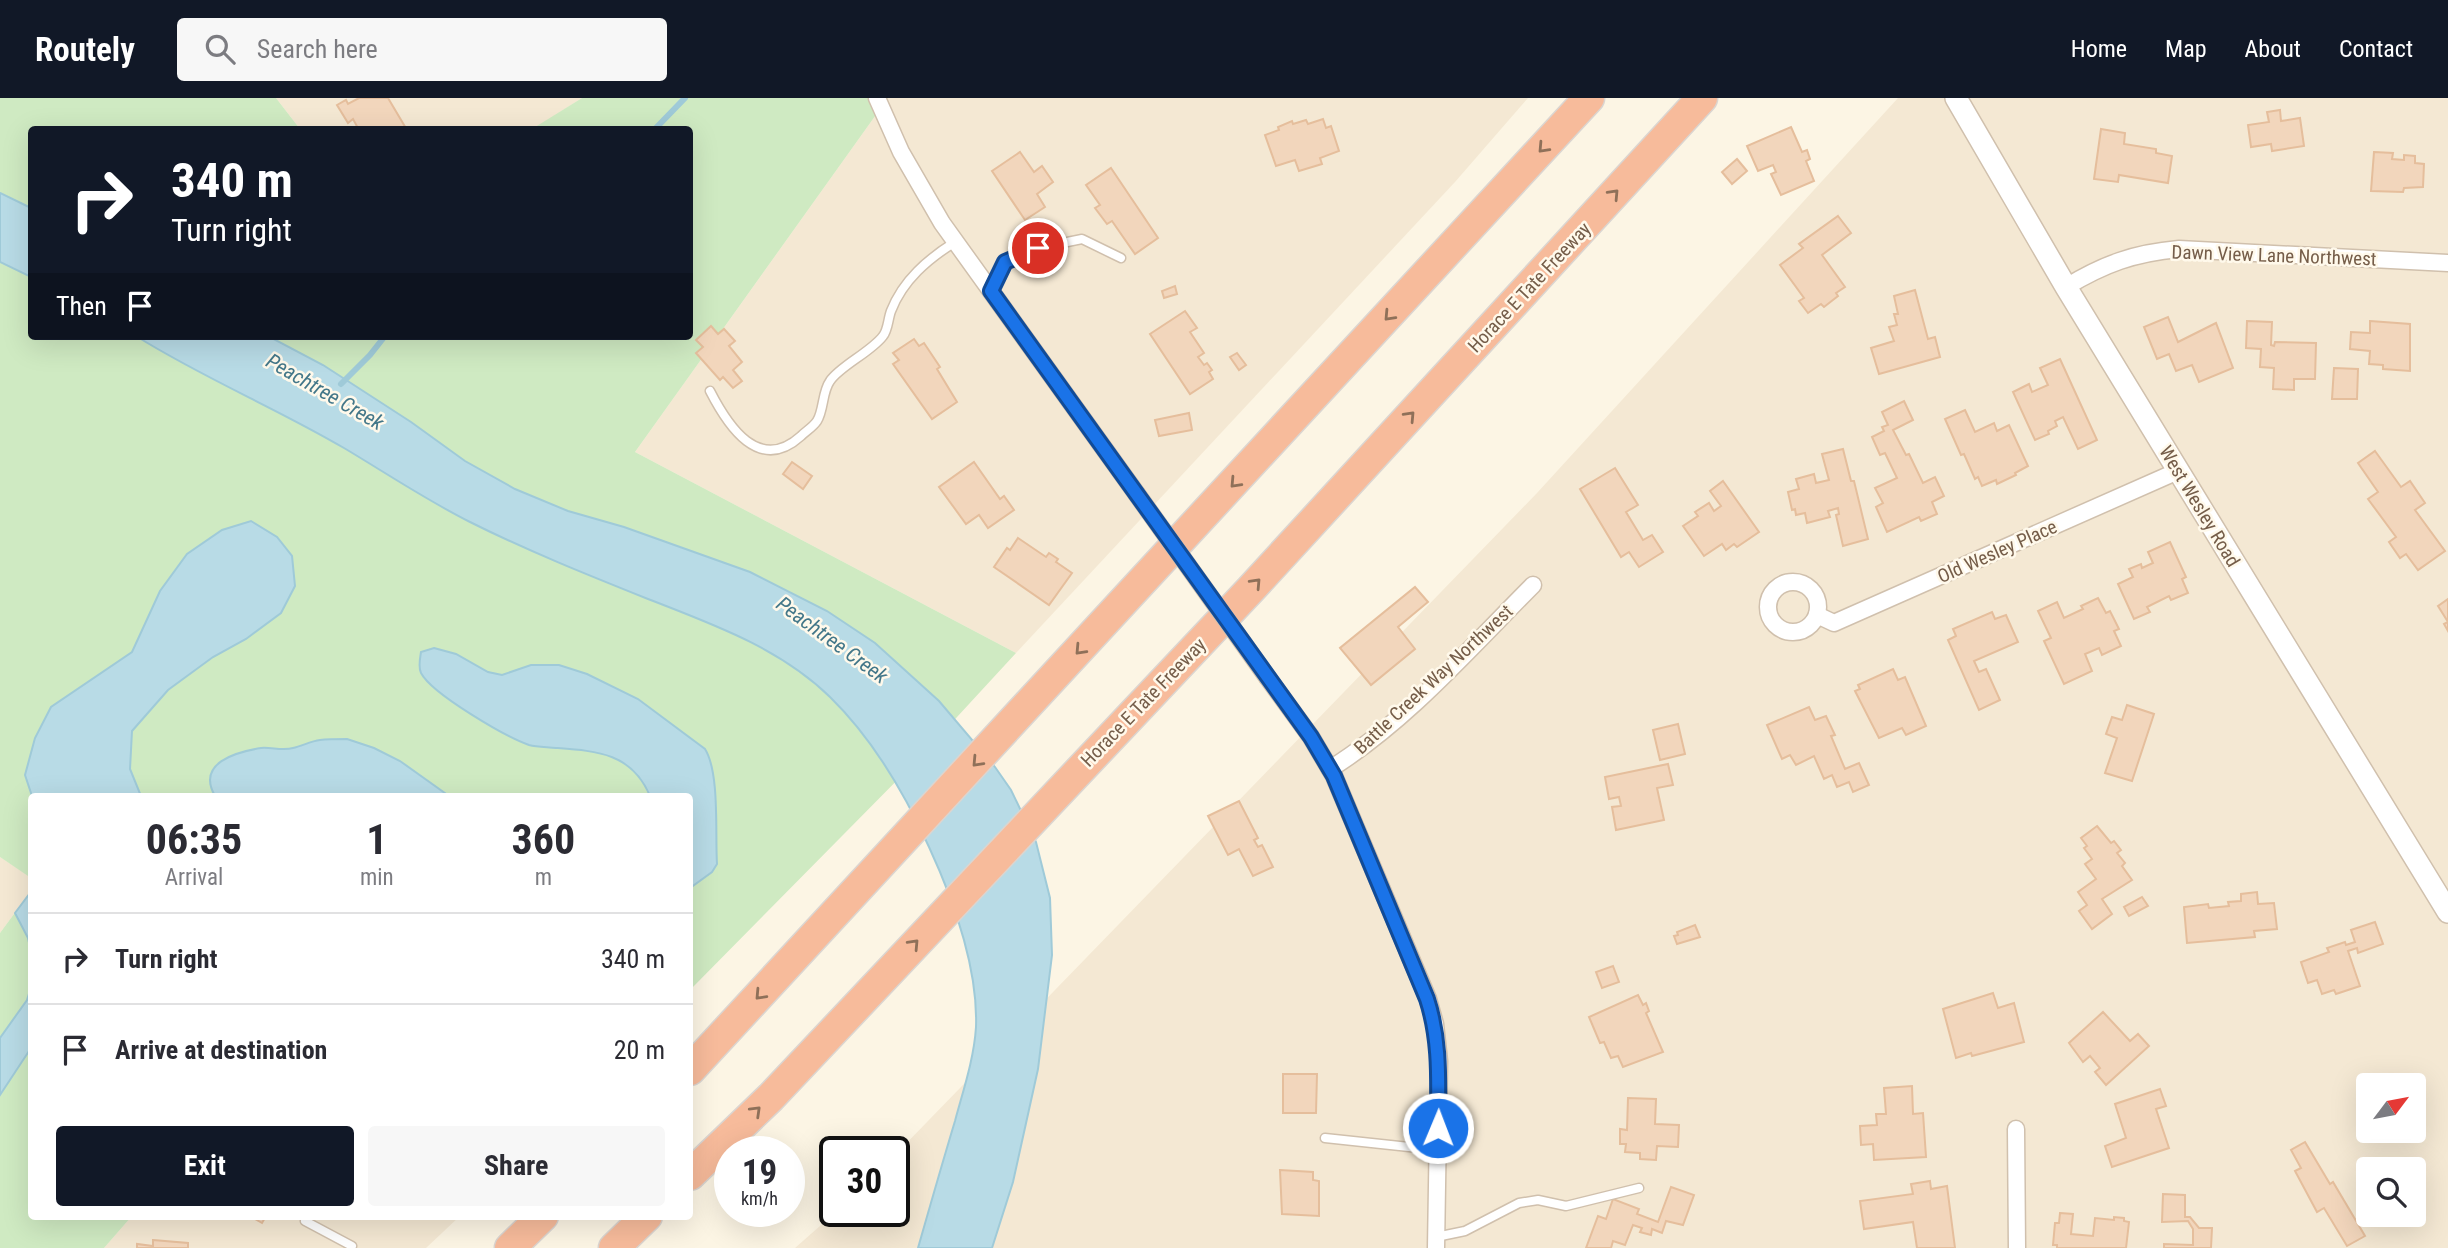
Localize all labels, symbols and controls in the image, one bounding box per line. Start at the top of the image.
search box [177,18,667,81]
text: Routely [35,30,135,69]
icon: search [201,30,239,68]
text: Search here [257,34,378,64]
text: Home [2071,35,2127,63]
text: Map [2165,35,2207,63]
text: About [2245,35,2301,63]
text: Contact [2339,35,2413,63]
one-way arrow [1539,140,1551,153]
text: 340 m [171,152,293,209]
icon: right [56,154,147,245]
one-way arrow [1605,189,1618,202]
text: Turn right [171,211,292,249]
street label: Horace E Tate Freeway [1463,217,1596,357]
pin [1008,218,1068,278]
icon: arrive [1019,229,1057,267]
street label: Dawn View Lane Northwest [2171,240,2377,271]
icon: arrive [121,287,159,325]
text: Then [56,291,107,321]
one-way arrow [1385,308,1397,321]
water label: Peachtree Creek [262,349,389,436]
one-way arrow [1402,411,1414,424]
street label: West Wesley Road [2154,442,2245,571]
one-way arrow [1230,475,1243,488]
street label: Old Wesley Place [1934,515,2061,588]
one-way arrow [1248,578,1260,591]
water label: Peachtree Creek [772,592,893,689]
street label: Battle Creek Way Northwest [1349,600,1518,759]
street label: Horace E Tate Freeway [1076,633,1211,771]
one-way arrow [1076,642,1089,655]
one-way arrow [972,754,985,767]
text: 06:35 [146,815,242,864]
text: 1 [366,815,387,864]
text: 360 [511,815,575,864]
text: Arrival [165,864,223,891]
text: min [360,864,394,891]
text: m [535,864,552,891]
one-way arrow [905,939,918,952]
icon: right [56,940,94,978]
text: Turn right [115,944,217,974]
text: 340 m [601,944,665,974]
one-way arrow [756,987,769,1000]
icon: arrive [56,1031,94,1069]
text: Arrive at destination [115,1035,327,1065]
text: 20 m [614,1035,665,1065]
north arrow [2356,1073,2426,1143]
map controls [2356,1073,2426,1227]
position arrow [1401,1091,1475,1165]
one-way arrow [748,1106,761,1119]
button: Exit [56,1126,354,1206]
button: Share [368,1126,665,1206]
speed limit sign: 30 [819,1136,910,1227]
text: 19 [742,1152,777,1193]
button: search [2356,1157,2426,1227]
text: km/h [741,1188,778,1209]

